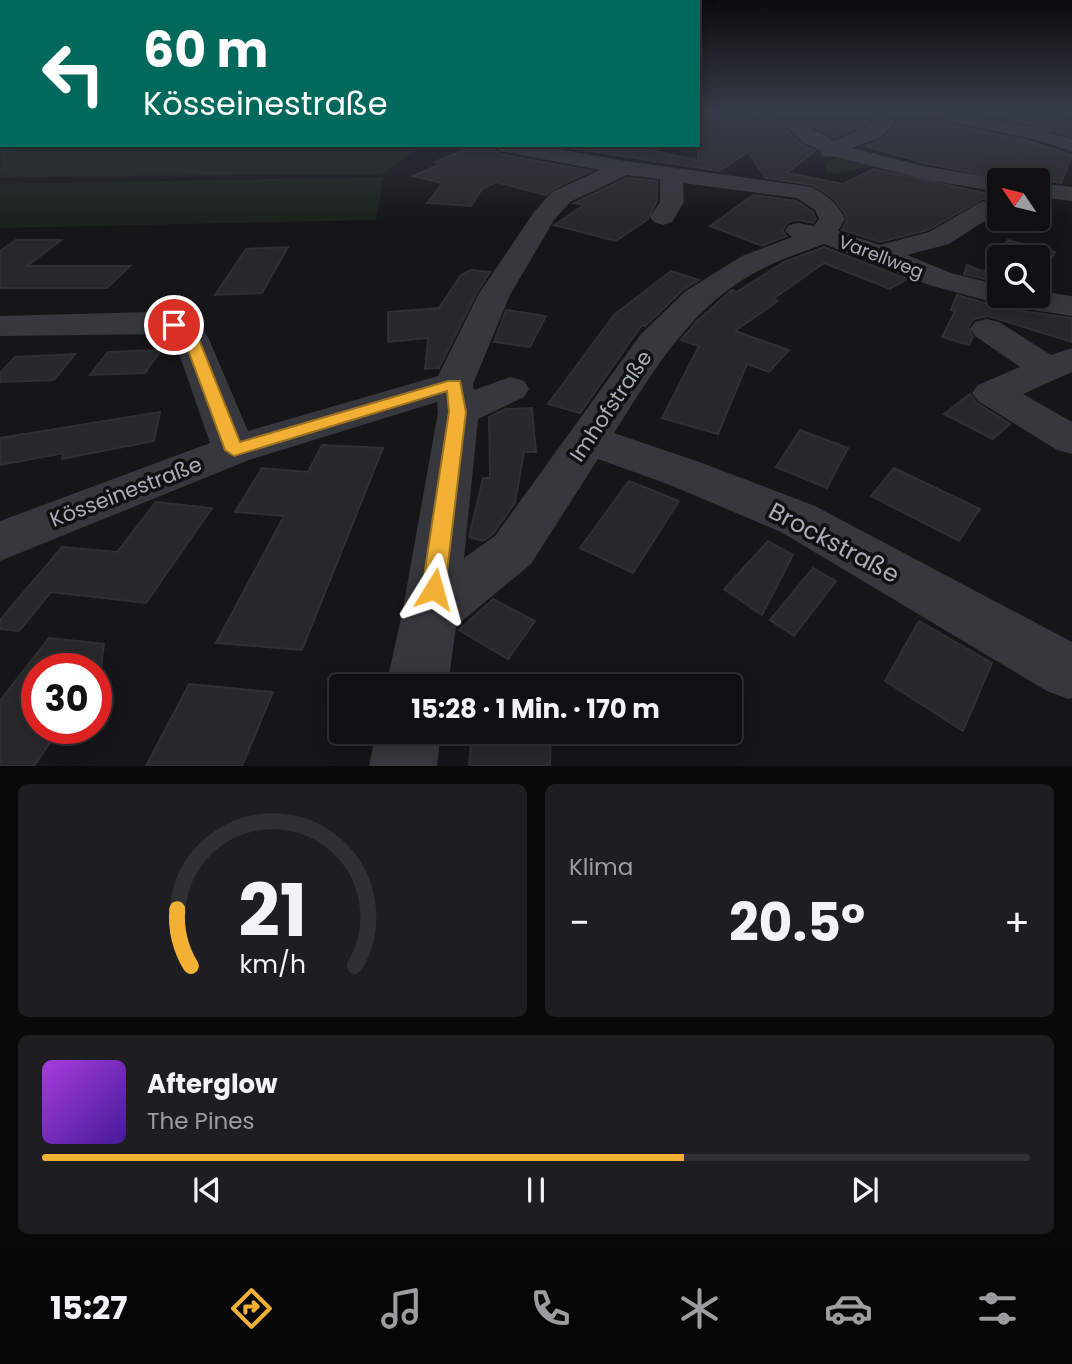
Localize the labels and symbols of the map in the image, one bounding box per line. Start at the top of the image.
north arrow [987,168,1050,231]
street label: Varellweg [835,229,927,284]
pin [144,295,204,355]
street label: Imhofstraße [563,344,659,467]
street label: Kösseinestraße [46,449,206,534]
street label: Brockstraße [763,494,905,591]
position arrow [397,552,471,626]
speed limit sign: 30 [21,653,112,744]

